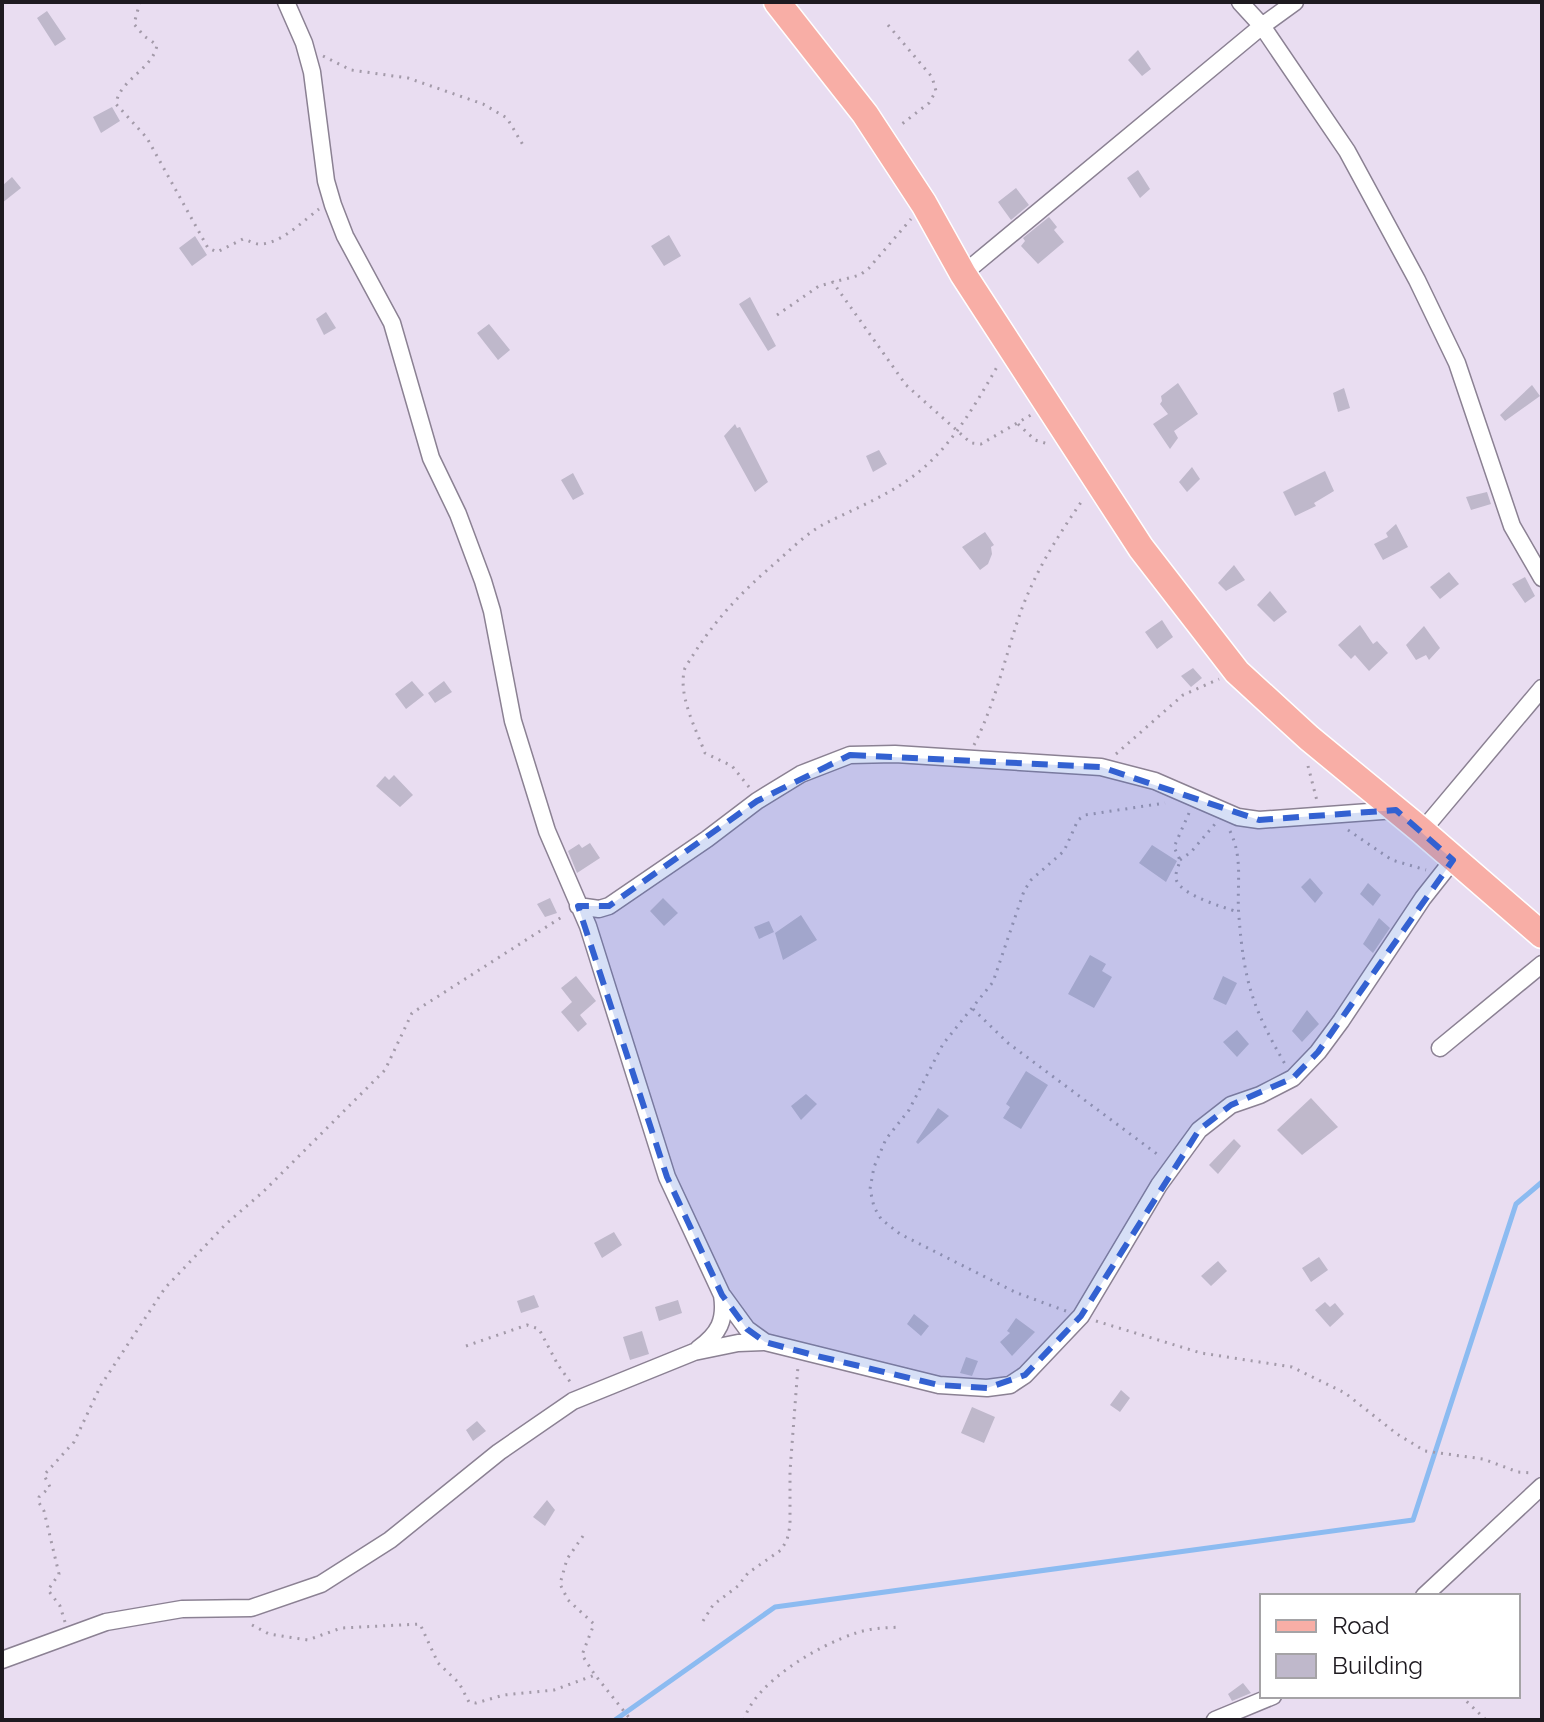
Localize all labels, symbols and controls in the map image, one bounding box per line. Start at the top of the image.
legend [1260,1594,1520,1698]
text: Road [1332,1611,1390,1640]
text: Building [1332,1651,1423,1680]

